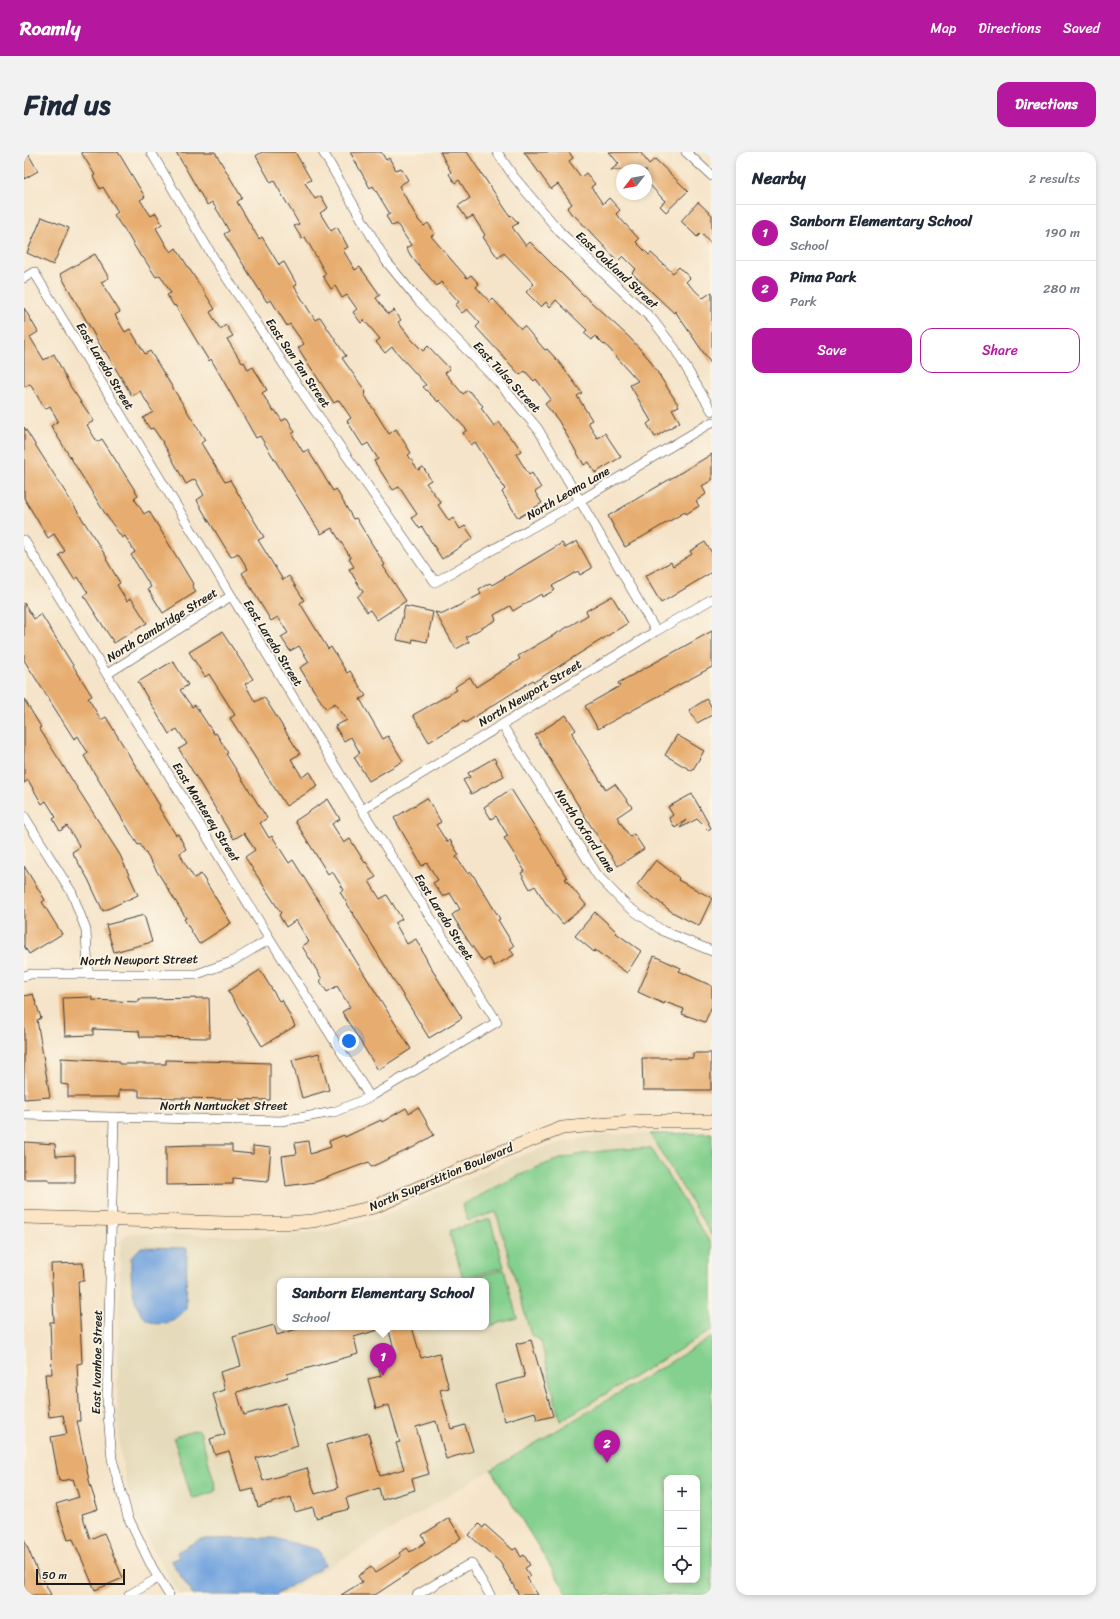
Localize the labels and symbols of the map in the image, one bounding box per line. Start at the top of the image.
north arrow [616,164,652,200]
street label: East Oakland Street [570,225,664,315]
street label: East San Tan Street [260,313,336,413]
street label: East Laredo Street [70,318,140,414]
street label: East Tulsa Street [468,336,546,418]
street label: North Leoma Lane [522,460,614,526]
street label: North Cambridge Street [102,582,222,668]
street label: East Laredo Street [237,595,309,691]
street label: North Newport Street [474,653,586,733]
street label: East Monterey Street [166,757,246,868]
street label: North Oxford Lane [549,784,621,878]
street label: East Laredo Street [408,869,480,965]
street label: North Newport Street [80,948,198,972]
your location [339,1031,359,1051]
street label: North Nantucket Street [160,1095,288,1117]
street label: North Superstition Boulevard [365,1136,518,1217]
street label: East Ivanhoe Street [85,1310,109,1414]
pin: 1 [370,1343,396,1376]
pin: 2 [594,1430,620,1463]
scale bar [36,1567,125,1586]

